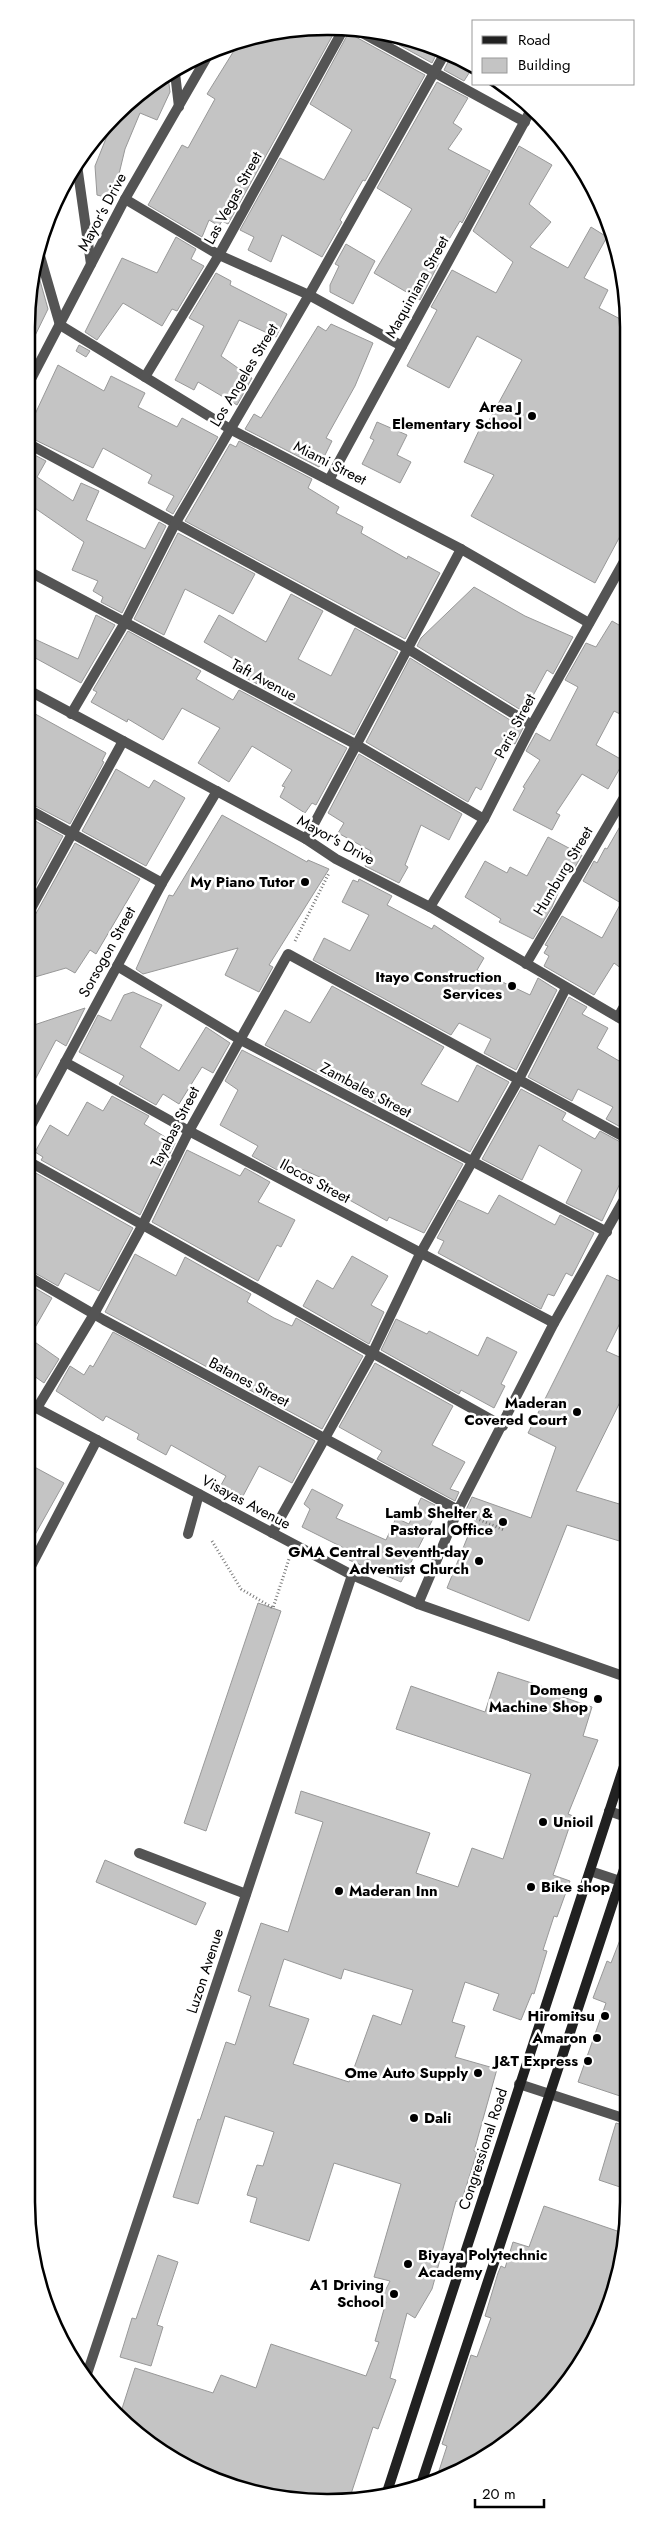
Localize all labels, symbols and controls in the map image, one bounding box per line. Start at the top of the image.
legend [472,20,635,85]
text: Road [518,29,550,51]
text: Building [518,54,570,76]
street label: Las Vegas Street [198,147,268,248]
street label: Mayor's Drive [72,169,132,255]
street label: Maquiniana Street [380,231,454,342]
street label: Los Angeles Street [204,319,284,431]
place label: Area J Elementary School [392,396,522,435]
marker: Area J Elementary School [526,410,538,422]
street label: Miami Street [290,435,371,491]
street label: Taft Avenue [227,653,301,707]
street label: Paris Street [489,689,541,762]
street label: Mayor's Drive [293,810,379,871]
street label: Humburg Street [528,822,599,920]
place label: My Piano Tutor [190,871,296,893]
marker: My Piano Tutor [299,876,311,888]
street label: Sorsogon Street [73,902,141,1001]
place label: Itayo Construction Services [375,966,502,1005]
marker: Itayo Construction Services [506,980,518,992]
street label: Zambales Street [317,1057,416,1123]
street label: Tayabas Street [145,1082,205,1171]
street label: Ilocos Street [276,1153,355,1209]
street label: Batanes Street [205,1352,294,1413]
place label: Maderan Covered Court [464,1392,567,1431]
marker: Maderan Covered Court [571,1406,583,1418]
street label: Visayas Avenue [198,1469,295,1535]
place label: Lamb Shelter & Pastoral Office [385,1502,494,1541]
marker: Lamb Shelter & Pastoral Office [497,1516,509,1528]
place label: GMA Central Seventh-day Adventist Church [288,1541,469,1580]
marker: GMA Central Seventh-day Adventist Church [473,1555,485,1567]
place label: Domeng Machine Shop [489,1679,588,1718]
marker: Domeng Machine Shop [592,1693,604,1705]
place label: Unioil [553,1811,593,1833]
marker: Unioil [537,1816,549,1828]
place label: Bike shop [541,1876,610,1898]
place label: Maderan Inn [349,1880,438,1902]
marker: Bike shop [525,1881,537,1893]
marker: Maderan Inn [333,1885,345,1897]
street label: Luzon Avenue [181,1925,229,2016]
place label: Hiromitsu [528,2005,595,2027]
marker: Hiromitsu [599,2010,611,2022]
place label: Amaron [531,2027,587,2049]
marker: Amaron [591,2032,603,2044]
place label: J&T Express [491,2050,578,2072]
marker: J&T Express [582,2055,594,2067]
place label: Ome Auto Supply [344,2062,468,2084]
marker: Ome Auto Supply [472,2067,484,2079]
street label: Congressional Road [453,2085,513,2213]
place label: Dali [424,2107,451,2129]
marker: Dali [408,2112,420,2124]
place label: Biyaya Polytechnic Academy [417,2244,547,2283]
marker: Biyaya Polytechnic Academy [402,2258,414,2270]
place label: A1 Driving School [309,2274,384,2313]
marker: A1 Driving School [388,2288,400,2300]
scale bar [475,2476,544,2508]
text: 20 m [482,2483,516,2505]

